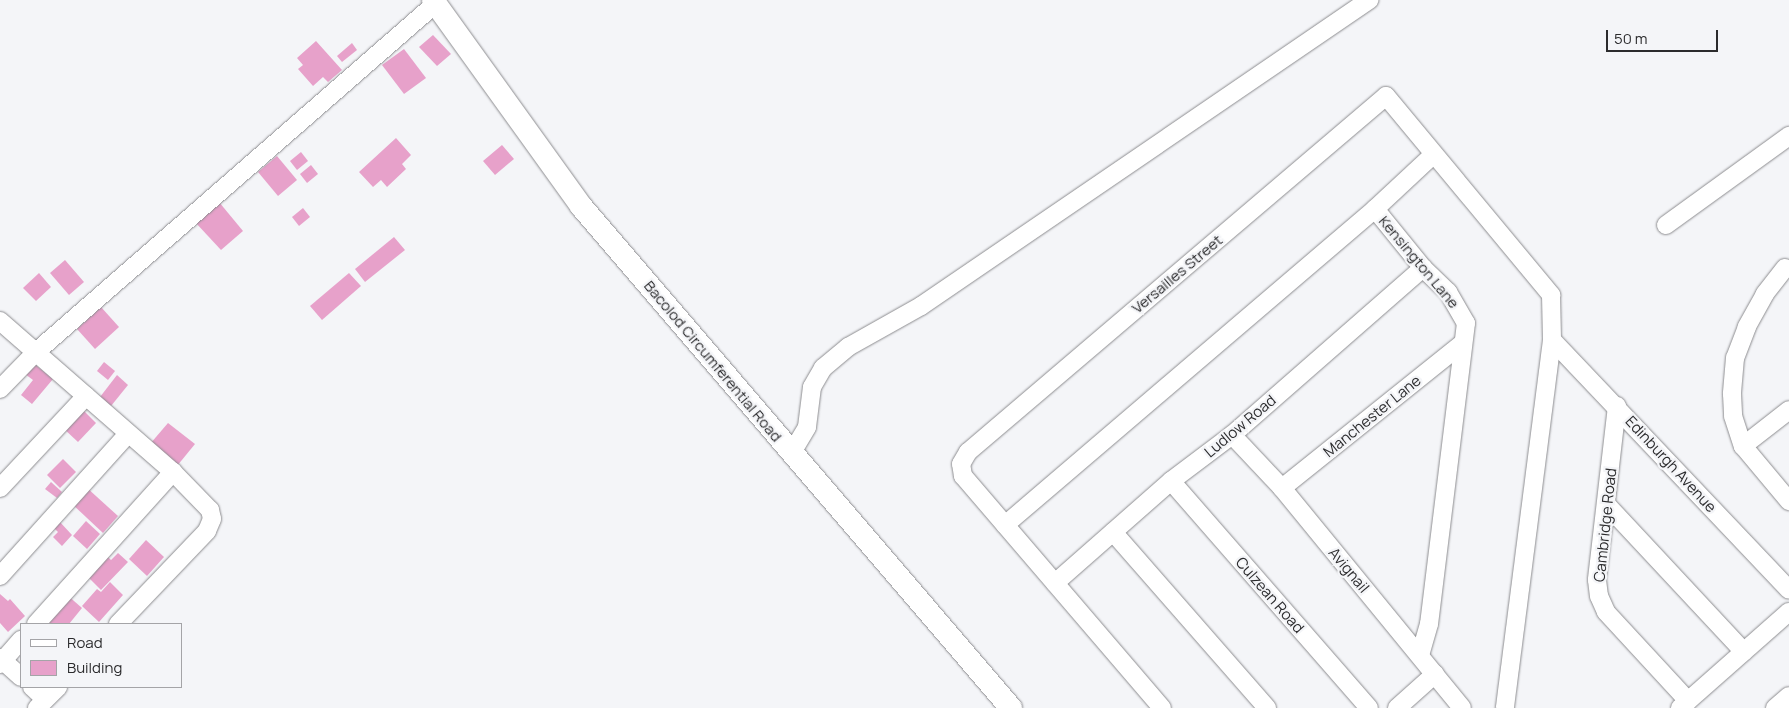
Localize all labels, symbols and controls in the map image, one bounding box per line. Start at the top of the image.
scale bar [1609,20,1722,52]
text: 50 m [1614,28,1648,49]
street label: Kensington Lane [1375,212,1463,312]
street label: Versailles Street [1128,231,1226,317]
street label: Bacolod Circumferential Road [640,277,786,445]
street label: Manchester Lane [1320,371,1424,461]
street label: Ludlow Road [1201,391,1279,461]
street label: Edinburgh Avenue [1622,412,1720,516]
street label: Cambridge Road [1590,467,1620,583]
street label: Avignail [1325,544,1373,596]
street label: Culzean Road [1232,553,1308,637]
legend [20,623,182,688]
text: Road [67,632,103,653]
text: Building [67,657,122,678]

